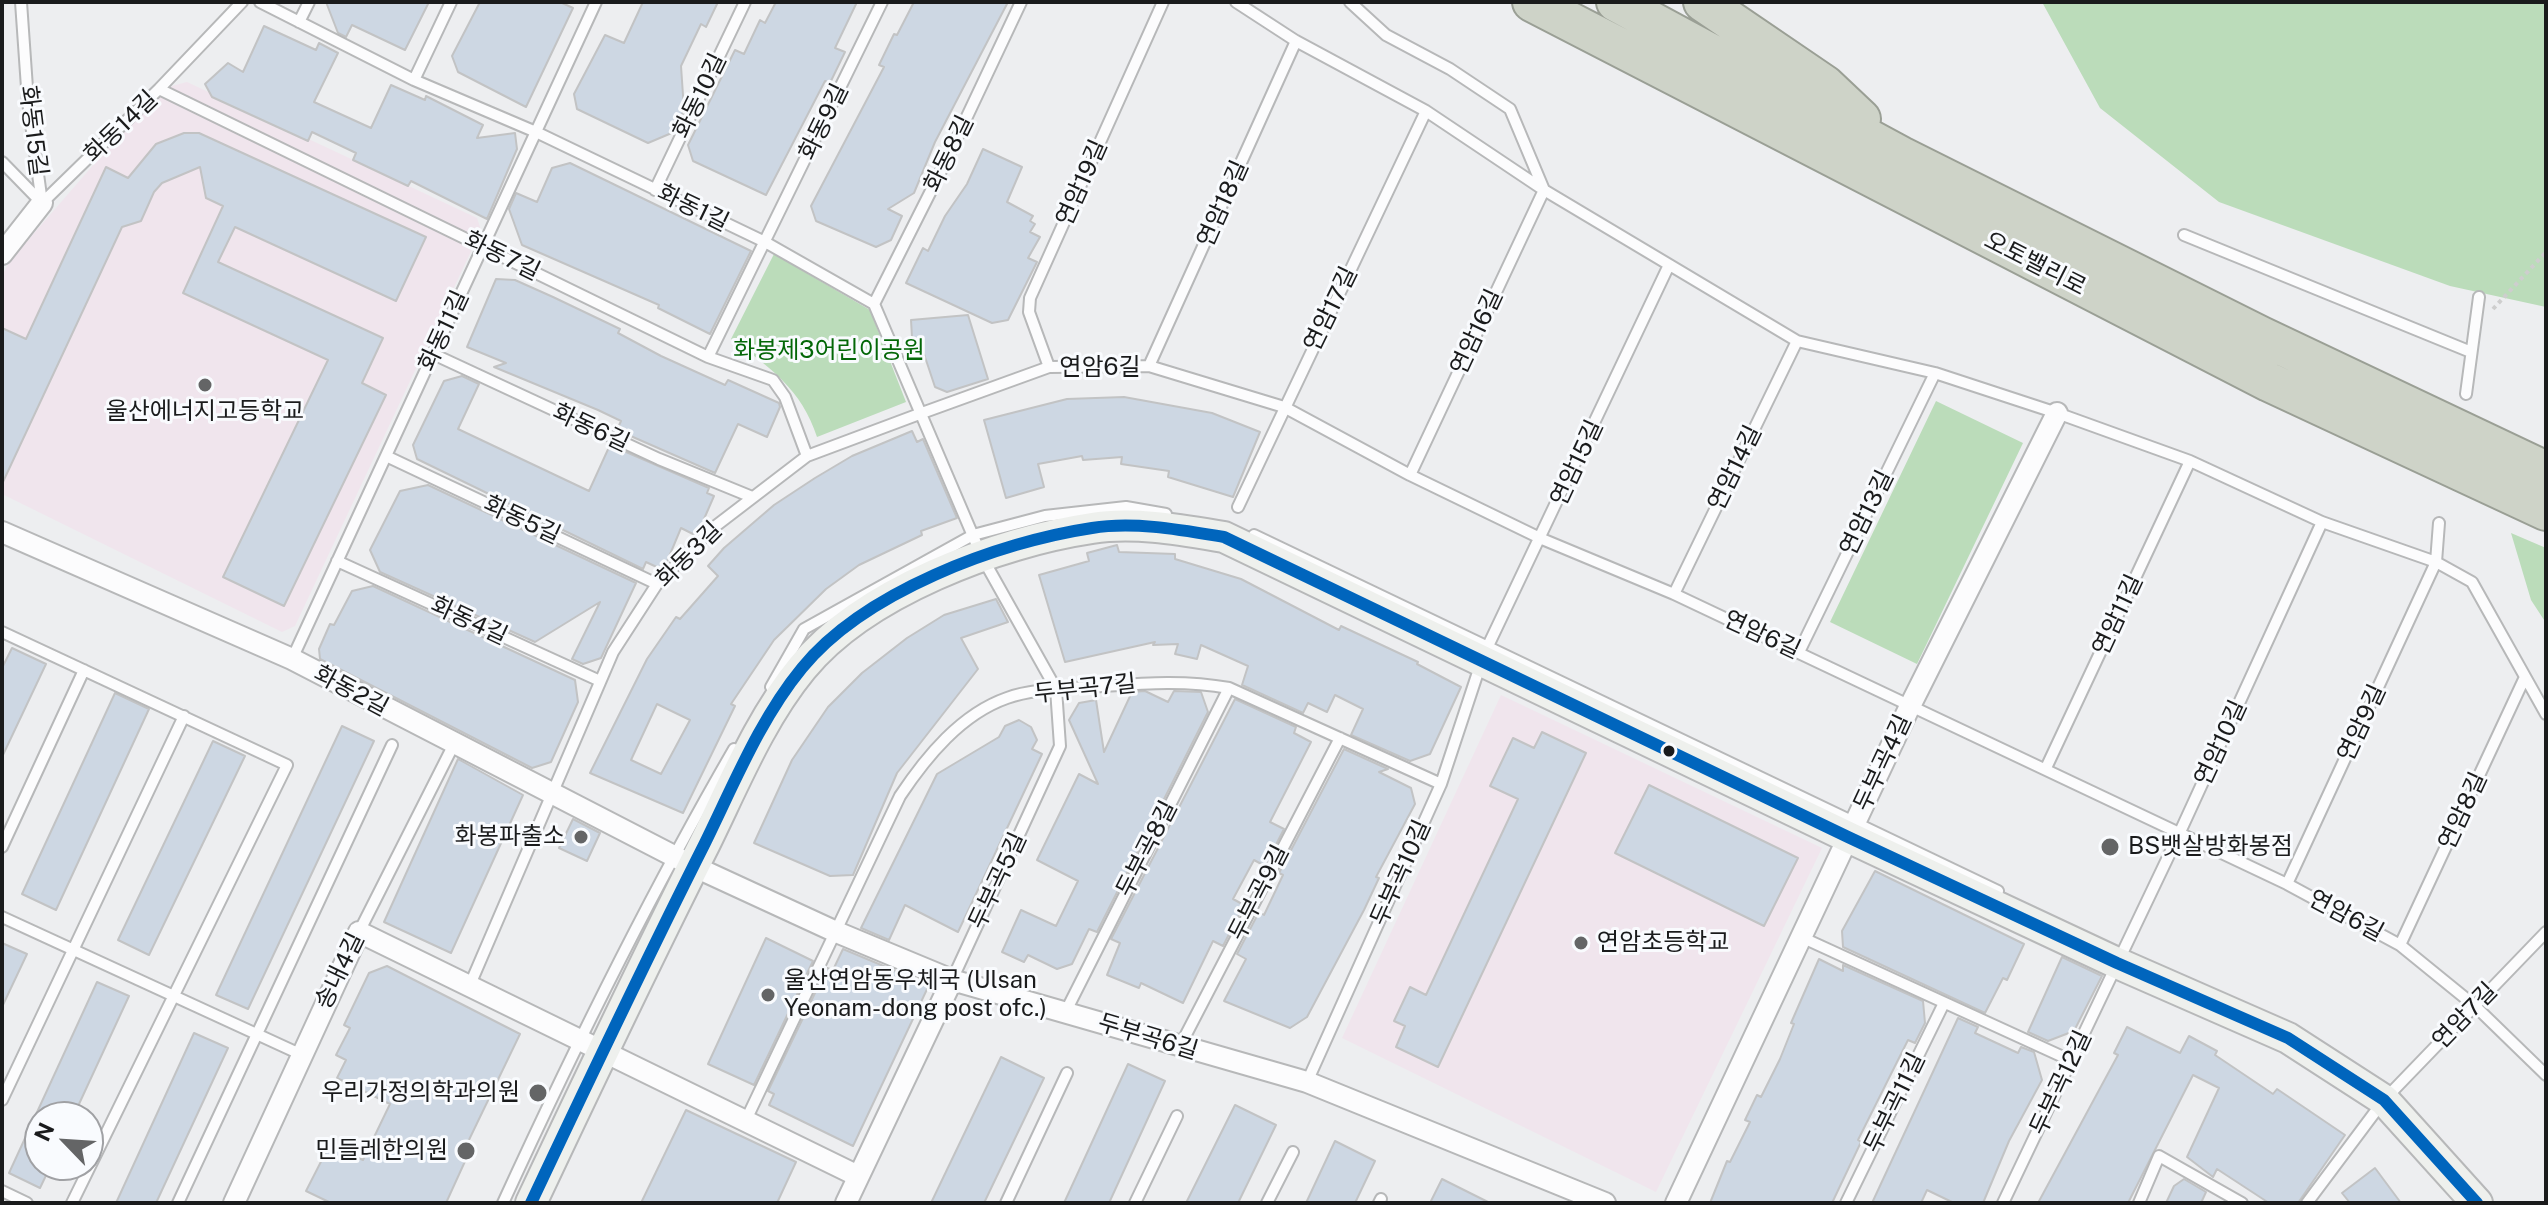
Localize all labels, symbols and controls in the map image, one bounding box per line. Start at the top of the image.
street label: 화동10길 [667,49,733,143]
street label: 화동9길 [793,79,855,165]
street label: 화동15길 [13,84,53,178]
street label: 화동14길 [78,85,164,169]
street label: 화동8길 [918,111,980,197]
street label: 연암19길 [1050,136,1114,230]
street label: 연암18길 [1191,156,1255,252]
street label: 화동1길 [653,178,733,238]
street label: 화동7길 [459,225,545,287]
street label: 오토밸리로 [1979,226,2091,302]
street label: 연암17길 [1298,262,1364,356]
street label: 연암16길 [1445,285,1509,379]
street label: 화동11길 [413,286,475,376]
park label: 화봉제3어린이공원 [733,337,925,365]
street label: 연암6길 [1059,354,1141,382]
marker: 울산에너지고등학교 [196,376,214,394]
place label: 울산에너지고등학교 [106,398,304,426]
street label: 화동6길 [548,398,634,458]
street label: 연암15길 [1545,416,1609,510]
street label: 연암14길 [1702,421,1768,515]
street label: 연암13길 [1834,466,1900,560]
street label: 화동5길 [479,490,565,550]
street label: 화동3길 [650,516,728,594]
street label: 연암11길 [2087,570,2149,660]
street label: 화동4길 [426,591,512,651]
street label: 연암6길 [1719,605,1805,665]
street label: 화동2길 [309,659,393,723]
street label: 두부곡7길 [1032,669,1138,709]
street label: 연암9길 [2332,680,2392,766]
street label: 연암10길 [2189,696,2253,790]
street label: 두부곡4길 [1848,710,1918,816]
unlabelled marker [1661,743,1677,759]
street label: 연암8길 [2433,768,2493,854]
street label: 두부곡8길 [1111,796,1183,902]
street label: 두부곡10길 [1365,816,1437,930]
place label: 화봉파출소 [455,823,565,851]
marker: 화봉파출소 [572,828,590,846]
street label: 두부곡5길 [963,828,1033,934]
place label: BS뱃살방화봉점 [2128,833,2293,861]
marker: BS뱃살방화봉점 [2099,836,2121,858]
street label: 두부곡9길 [1223,840,1295,946]
street label: 연암6길 [2303,884,2389,948]
street label: 송내4길 [309,928,371,1014]
place label: 연암초등학교 [1597,929,1729,957]
marker: 연암초등학교 [1572,934,1590,952]
place label: 울산연암동우체국 (Ulsan Yeonam-dong post ofc.) [784,967,1047,1023]
street label: 연암7길 [2427,977,2503,1055]
marker: 울산연암동우체국 (Ulsan Yeonam-dong post ofc.) [759,986,777,1004]
street label: 두부곡6길 [1094,1008,1202,1066]
street label: 두부곡12길 [2024,1026,2098,1140]
street label: 두부곡11길 [1858,1048,1932,1158]
place label: 우리가정의학과의원 [321,1079,520,1107]
marker: 우리가정의학과의원 [527,1082,549,1104]
north arrow [24,1101,104,1181]
text: N [29,1118,59,1145]
place label: 민들레한의원 [316,1137,448,1165]
marker: 민들레한의원 [455,1140,477,1162]

